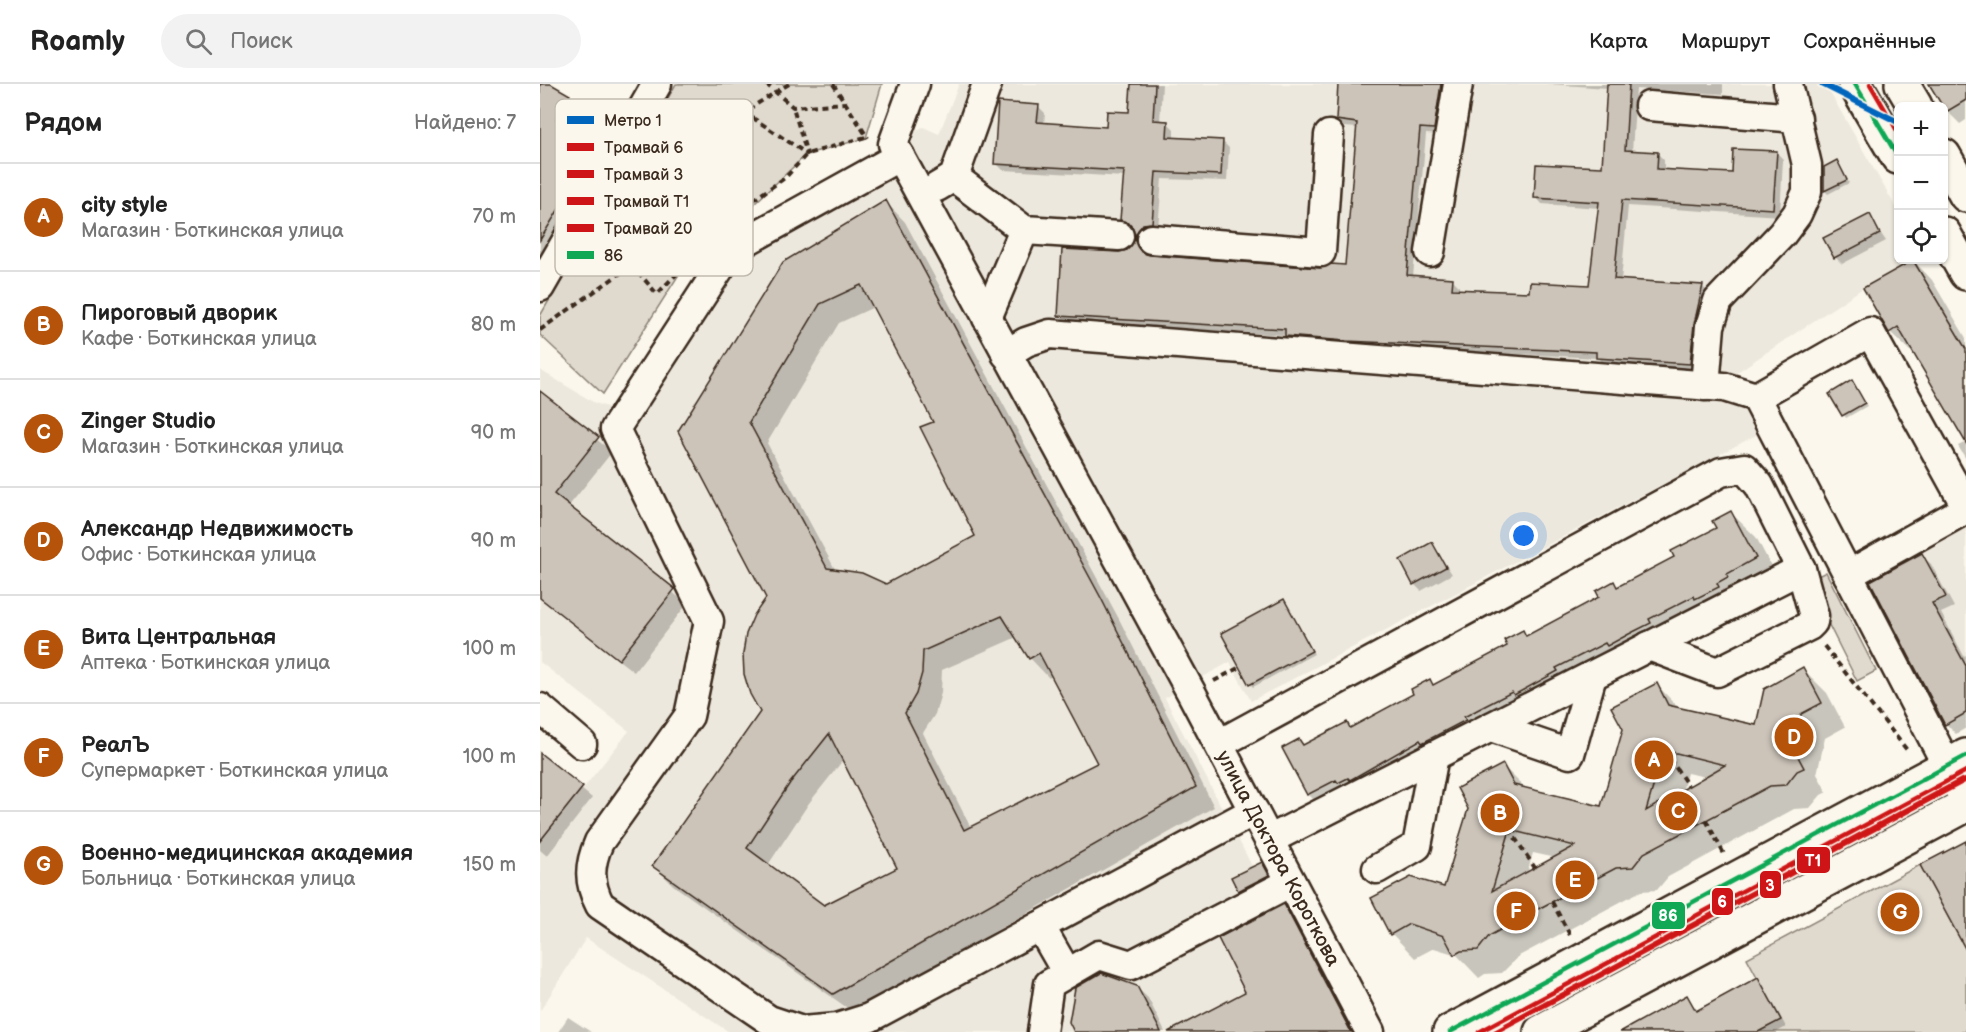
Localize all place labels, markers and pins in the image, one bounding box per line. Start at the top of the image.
pin: D [1774,714,1814,760]
pin: A [1634,738,1674,782]
pin: C [1658,788,1698,834]
pin: B [1480,790,1520,836]
pin: E [1556,858,1594,902]
pin: F [1496,888,1536,934]
pin: G [1880,890,1920,934]

